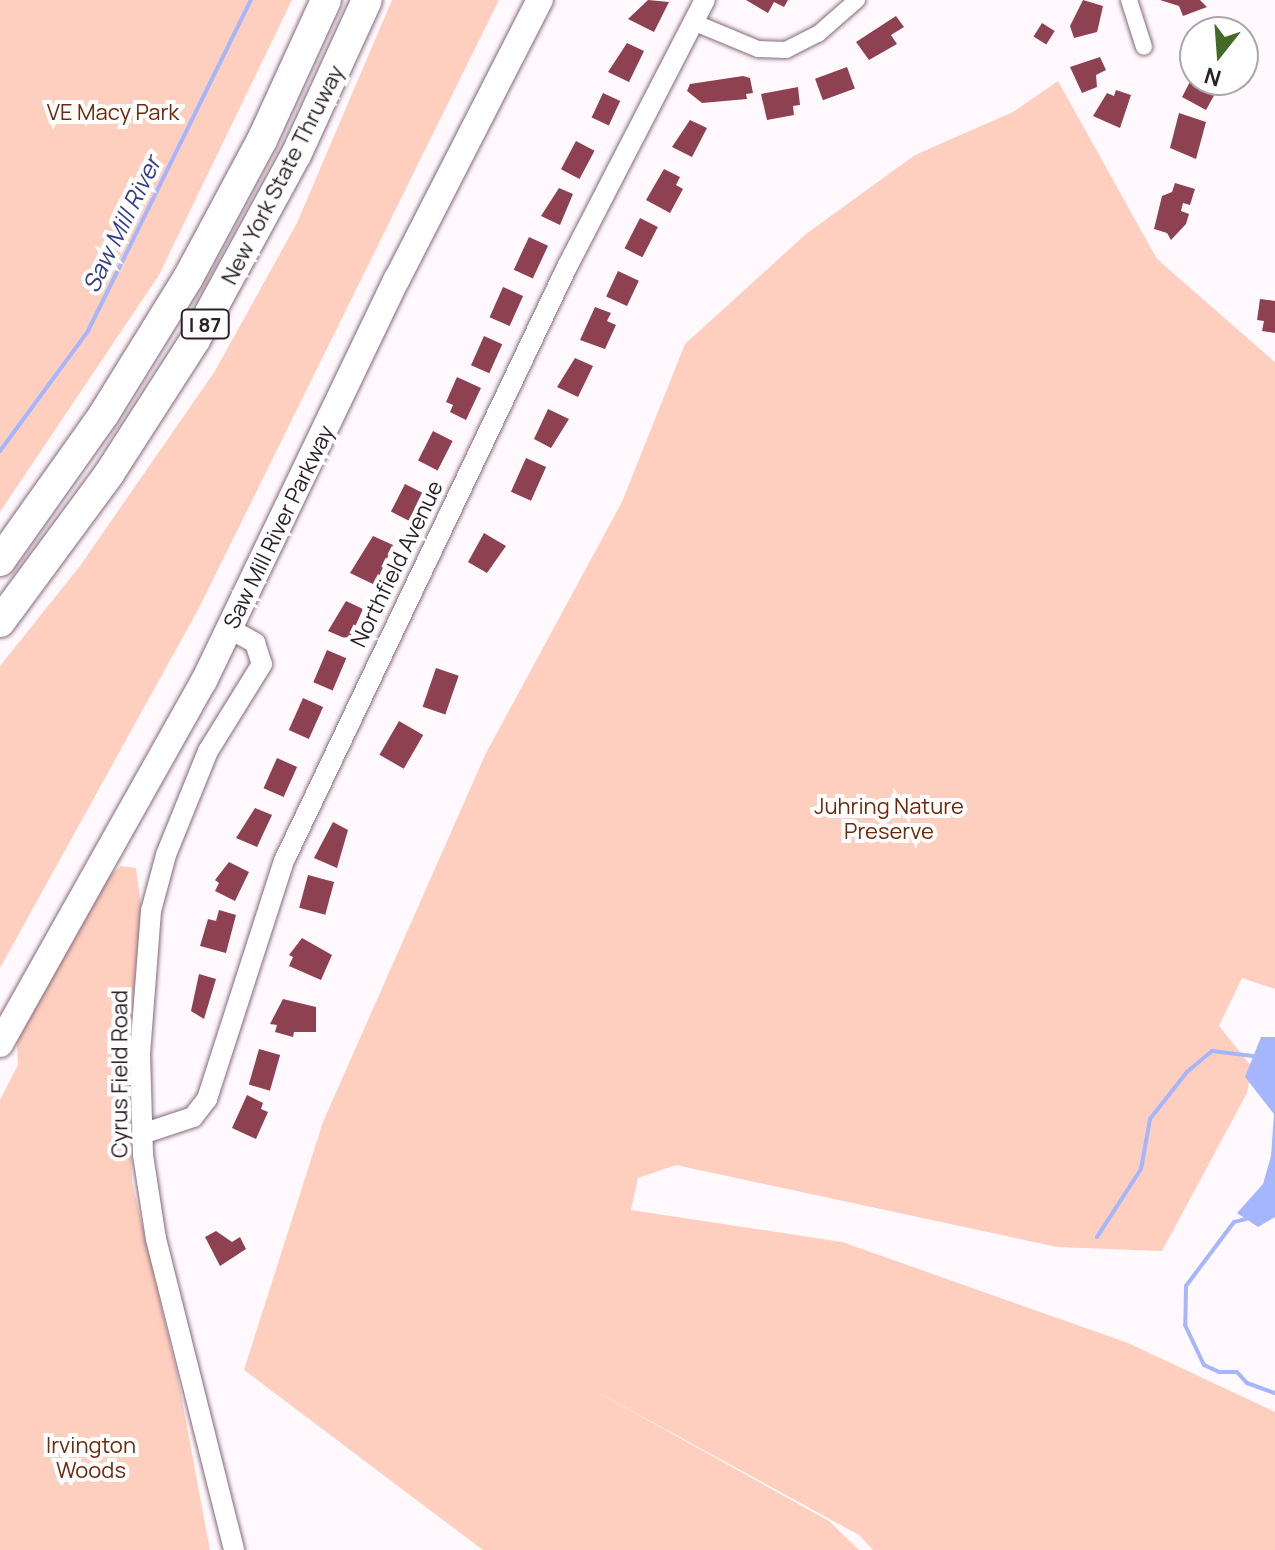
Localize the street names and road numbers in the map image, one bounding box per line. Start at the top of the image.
street label: New York State Thruway [216,61,350,289]
road number: I 87 [179,308,231,340]
street label: Saw Mill River Parkway [218,421,340,633]
street label: Northfield Avenue [345,476,449,652]
street label: Cyrus Field Road [107,990,133,1158]

